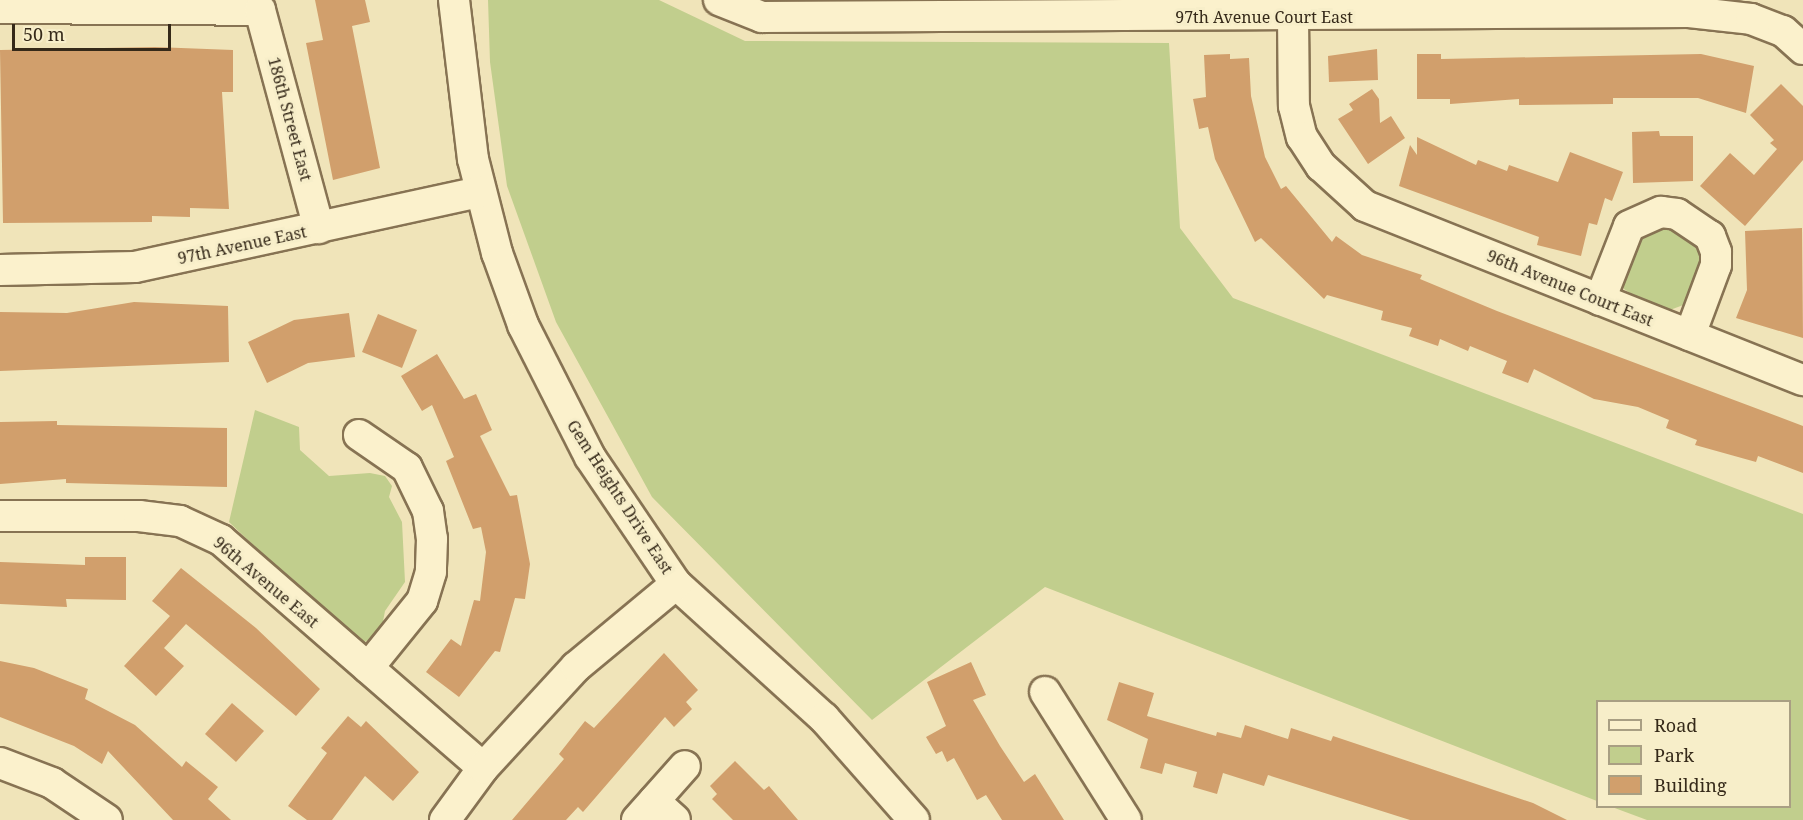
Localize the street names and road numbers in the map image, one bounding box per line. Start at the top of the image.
street label: 97th Avenue Court East [1175,7,1353,27]
street label: 186th Street East [264,55,316,183]
street label: 97th Avenue East [176,222,308,268]
street label: 96th Avenue Court East [1484,246,1656,330]
street label: Gem Heights Drive East [563,416,677,578]
street label: 96th Avenue East [210,533,322,631]

